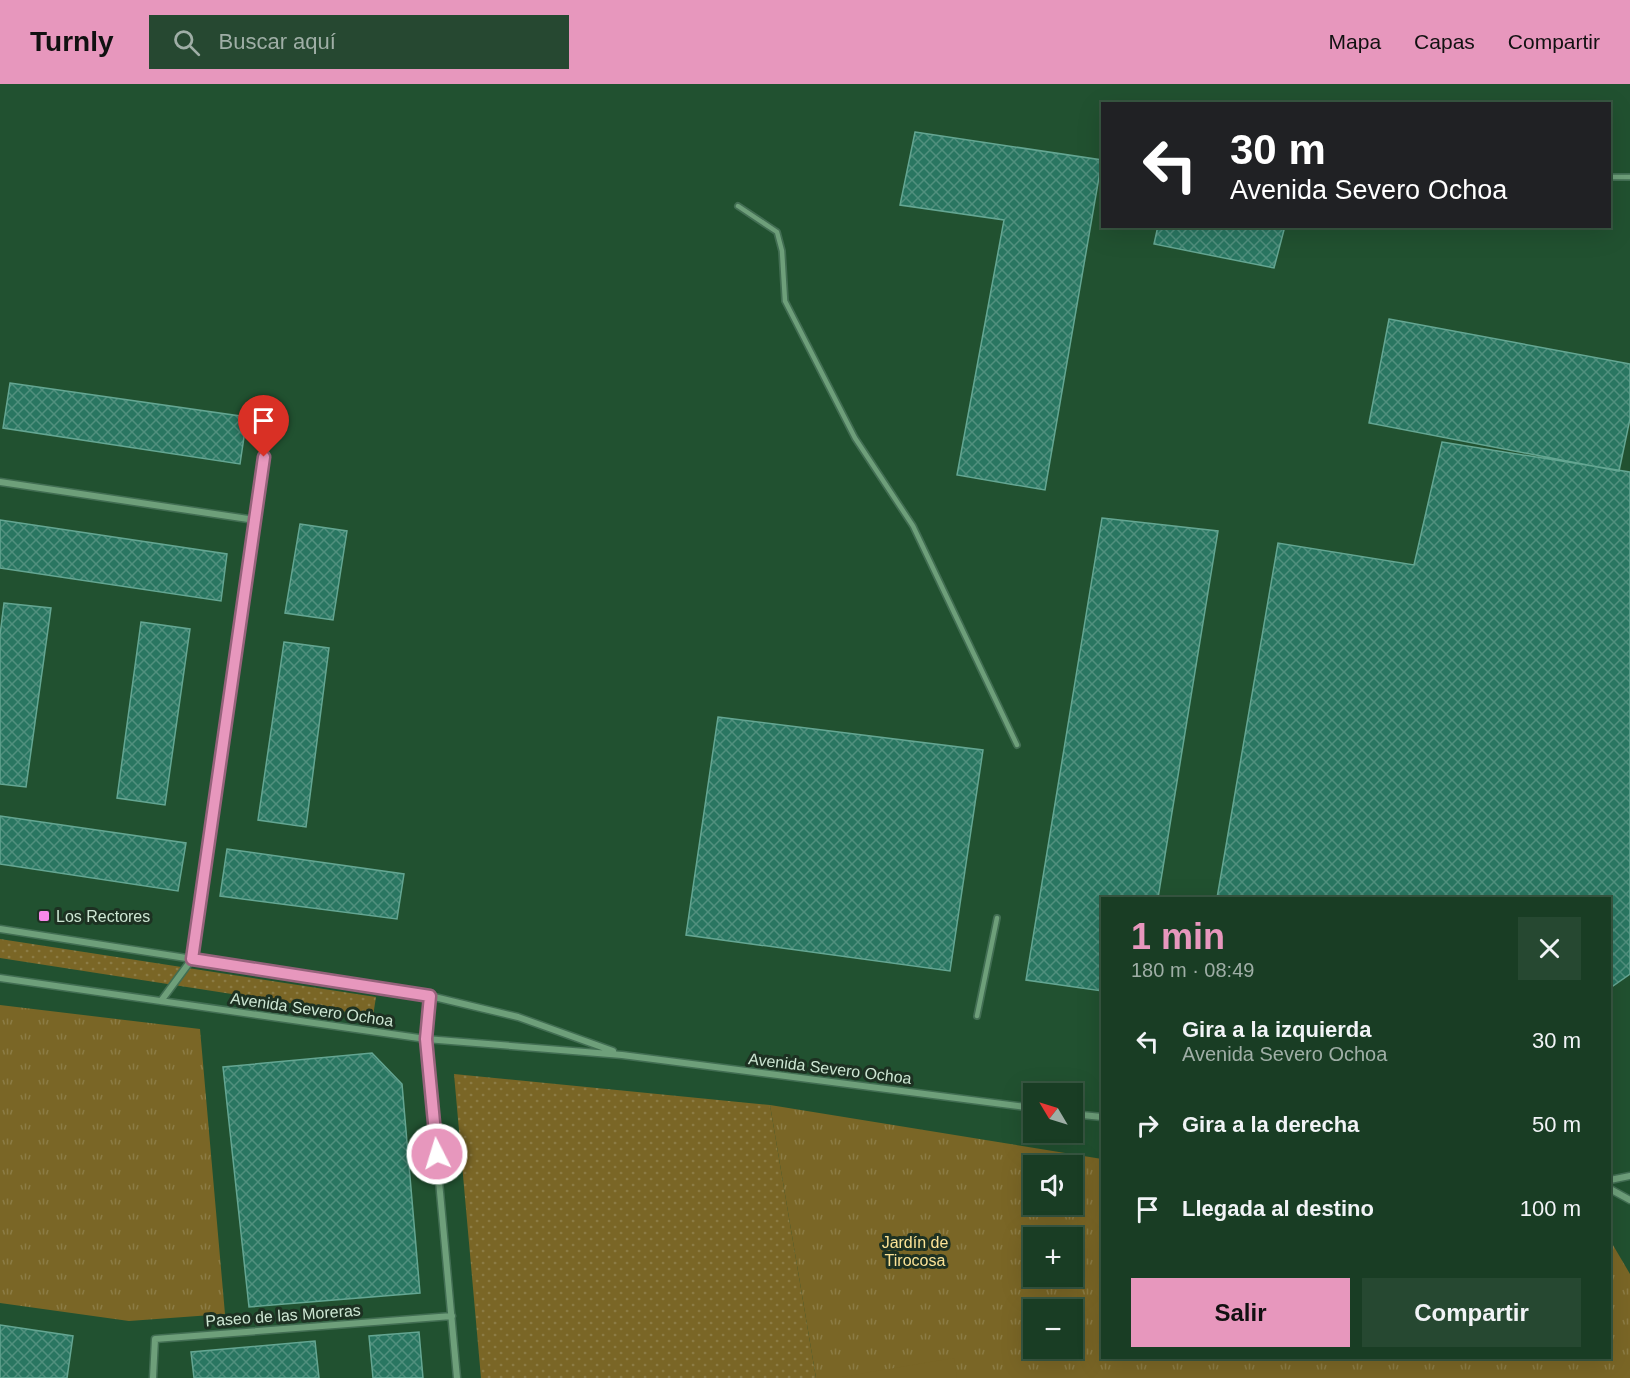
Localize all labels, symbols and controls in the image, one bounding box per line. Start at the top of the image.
search box [149,15,569,69]
text: Turnly [30,26,113,57]
icon: search [170,26,203,59]
text: Buscar aquí [218,29,336,54]
text: Mapa [1329,30,1381,53]
text: Capas [1414,30,1475,53]
text: Compartir [1508,30,1600,53]
icon: left [1131,126,1209,204]
text: 30 m [1230,126,1326,173]
text: Avenida Severo Ochoa [1230,175,1507,205]
pin [238,395,289,457]
icon: arrive [247,404,280,437]
place label: Los Rectores [56,908,150,925]
marker: Los Rectores [37,909,51,923]
text: 1 min [1131,916,1225,957]
button: close [1518,917,1581,980]
text: 180 m · 08:49 [1131,959,1254,981]
street label: Avenida Severo Ochoa [229,990,395,1029]
text: Gira a la izquierda [1182,1017,1372,1042]
icon: left [1131,1025,1164,1058]
text: 30 m [1532,1028,1581,1053]
text: Avenida Severo Ochoa [1182,1043,1387,1065]
street label: Avenida Severo Ochoa [747,1050,913,1087]
north arrow [1023,1083,1083,1143]
map controls [1023,1083,1083,1359]
icon: right [1131,1109,1164,1142]
text: Gira a la derecha [1182,1112,1359,1137]
text: 50 m [1532,1112,1581,1137]
position arrow [405,1122,469,1186]
button: sound [1023,1155,1083,1215]
icon: arrive [1131,1193,1164,1226]
text: Llegada al destino [1182,1196,1374,1221]
text: 100 m [1520,1196,1581,1221]
button: + [1023,1227,1083,1287]
park label: Jardín de Tirocosa [882,1234,948,1269]
button: Salir [1131,1278,1350,1347]
button: Compartir [1362,1278,1581,1347]
button: − [1023,1299,1083,1359]
street label: Paseo de las Moreras [205,1302,361,1329]

